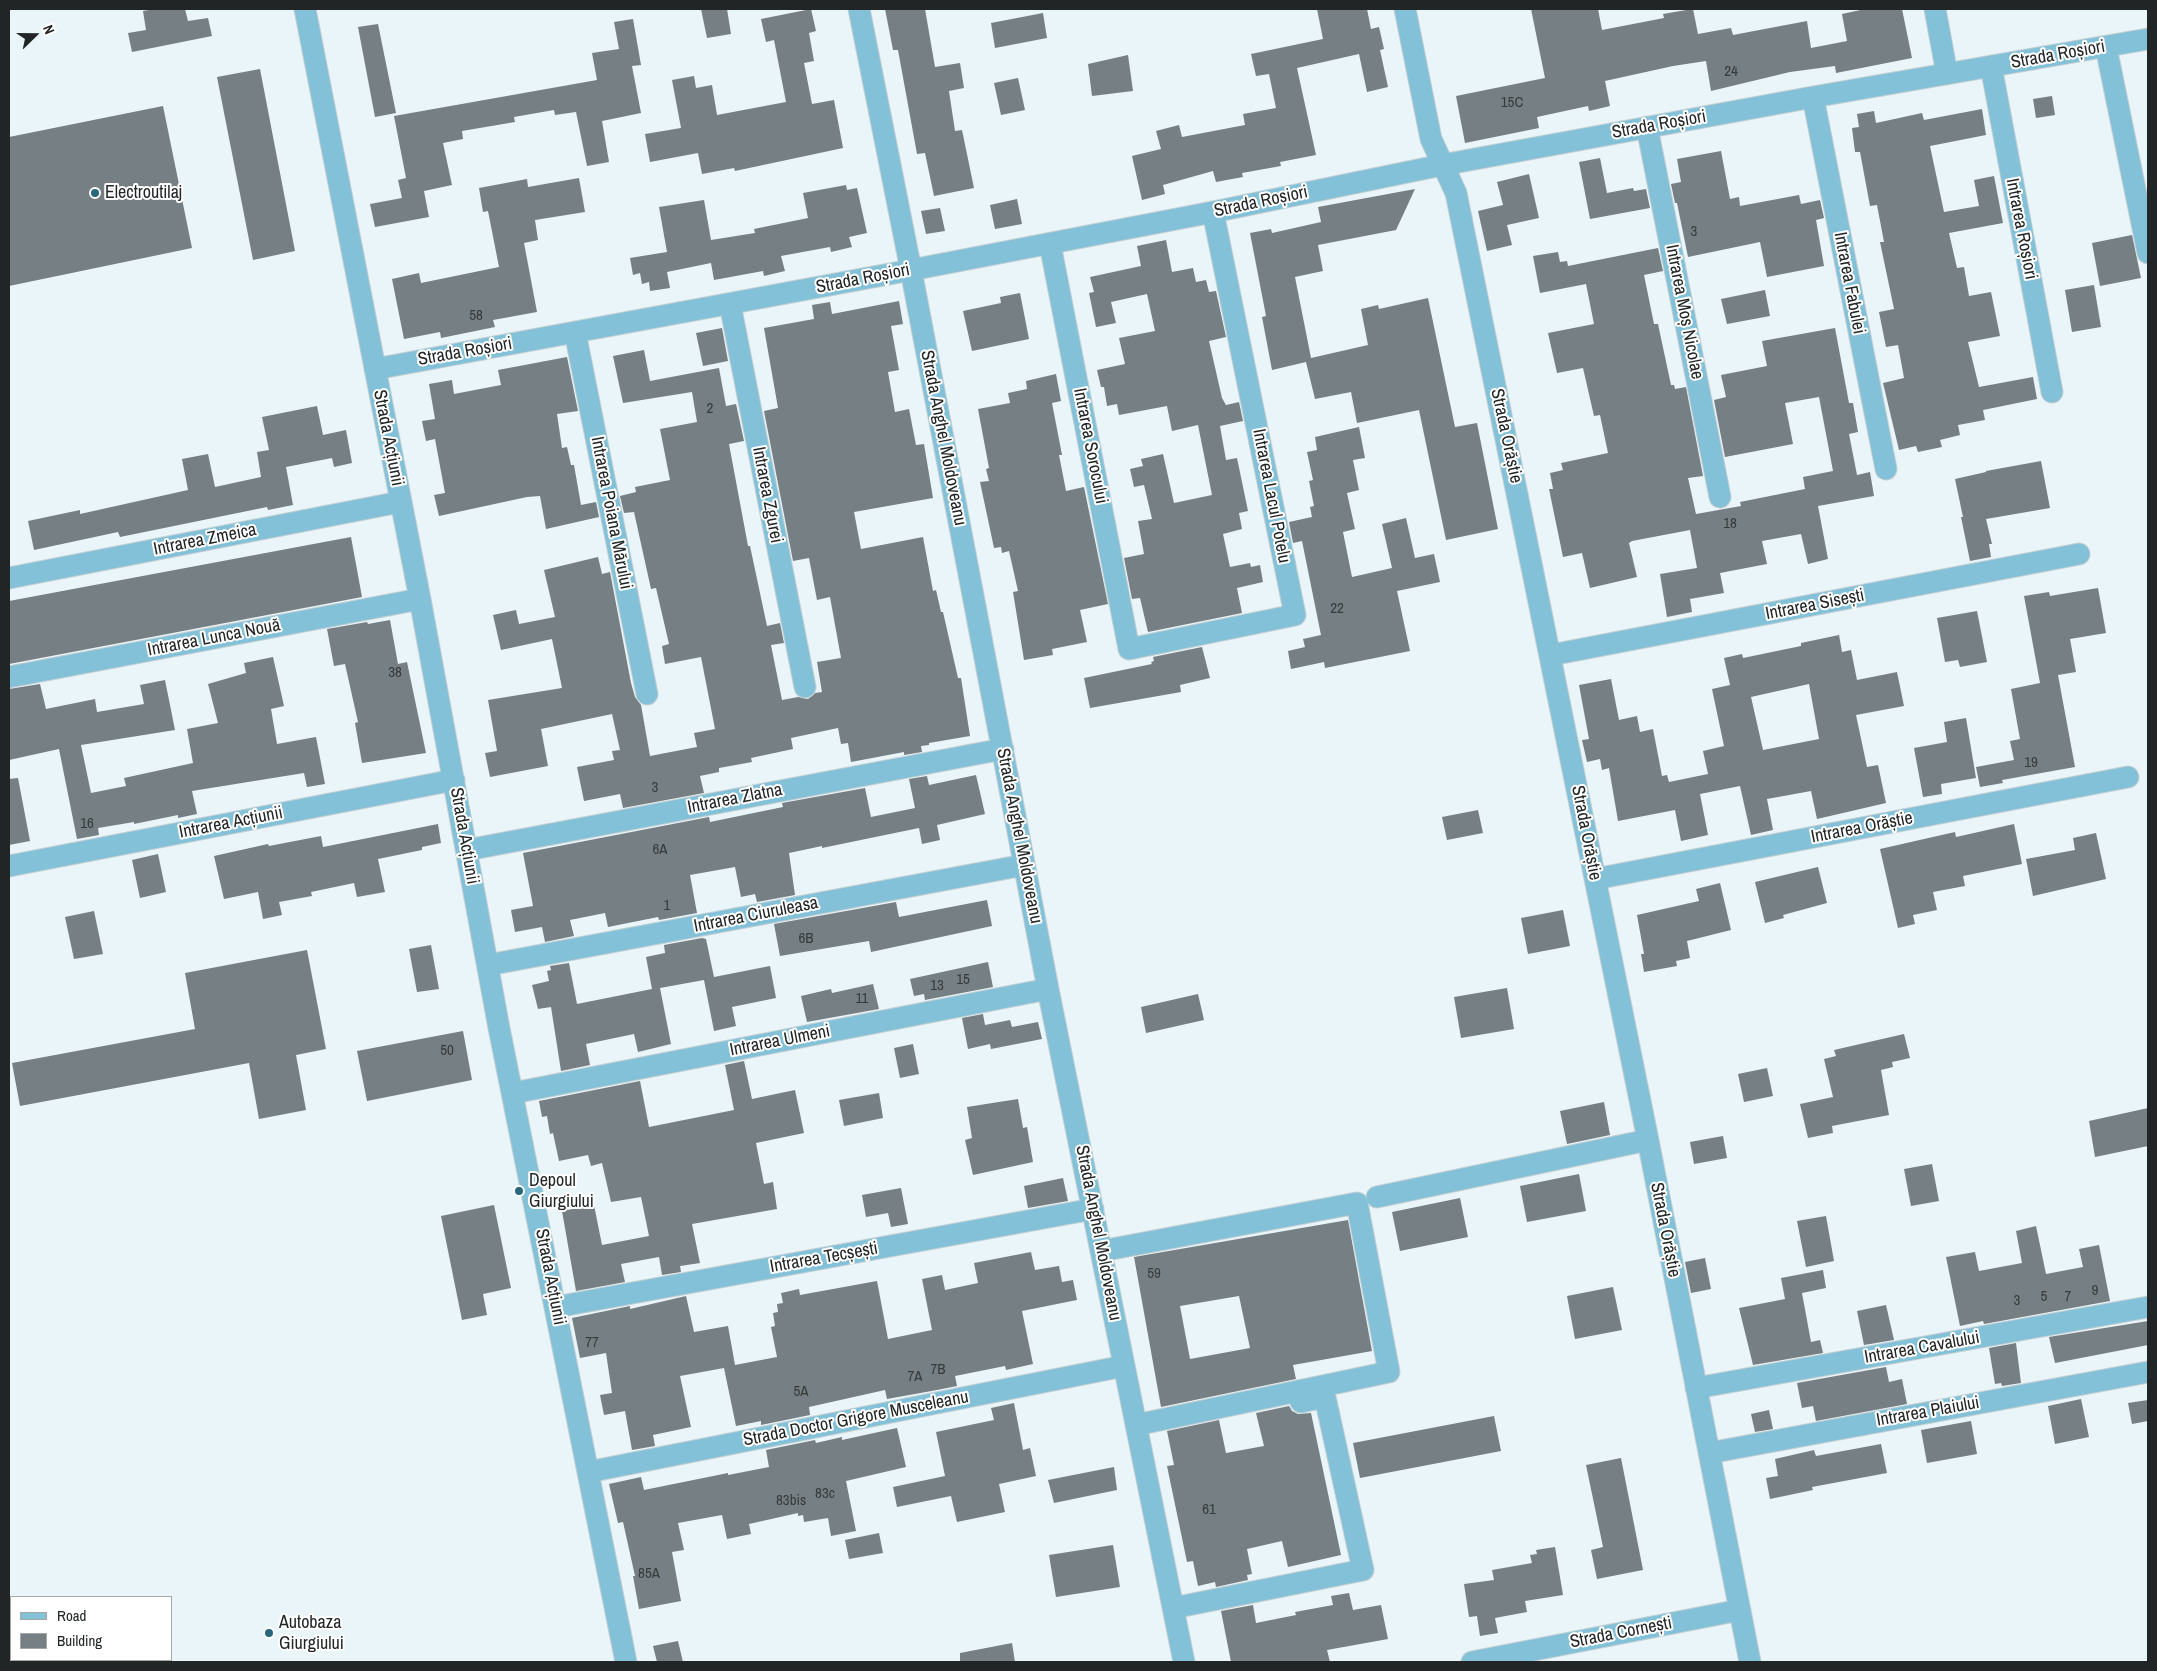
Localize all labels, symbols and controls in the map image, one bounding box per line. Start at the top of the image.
north arrow [10,10,60,60]
text: N [39,22,59,37]
street label: Strada Roșiori [2009,36,2107,74]
house number: 24 [1724,63,1738,81]
house number: 15C [1501,94,1523,112]
street label: Strada Roșiori [1610,106,1708,144]
street label: Intrarea Roșiori [2001,177,2041,281]
place label: Electroutilaj [105,182,182,204]
street label: Strada Roșiori [1212,182,1310,222]
marker: Electroutilaj [89,187,101,199]
house number: 3 [1691,223,1697,241]
street label: Intrarea Fabulei [1829,230,1869,336]
street label: Intrarea Moș Nicolae [1660,243,1708,381]
street label: Strada Roșiori [814,259,912,299]
house number: 58 [469,307,483,325]
street label: Strada Roșiori [416,333,514,371]
street label: Strada Anghel Moldoveanu [915,349,971,527]
street label: Intrarea Sorocului [1068,386,1112,506]
street label: Strada Orăștie [1485,387,1527,485]
street label: Strada Acțiunii [368,388,408,488]
house number: 2 [707,400,713,418]
street label: Intrarea Lacul Potelu [1247,427,1295,565]
street label: Intrarea Poiana Mărului [586,435,636,591]
street label: Intrarea Zgurei [747,445,787,545]
house number: 18 [1723,515,1737,533]
street label: Intrarea Zmeica [152,519,258,561]
street label: Intrarea Sisești [1764,585,1866,625]
house number: 22 [1330,600,1344,618]
street label: Intrarea Lunca Nouă [146,615,282,661]
house number: 38 [388,664,402,682]
street label: Strada Anghel Moldoveanu [991,747,1047,925]
house number: 19 [2024,754,2038,772]
house number: 3 [652,779,658,797]
street label: Intrarea Zlatna [686,779,784,819]
street label: Strada Orăștie [1566,784,1606,882]
street label: Strada Acțiunii [445,786,483,886]
street label: Intrarea Acțiunii [177,802,285,844]
street label: Intrarea Orăștie [1809,808,1915,848]
house number: 16 [80,815,94,833]
house number: 6A [652,841,668,859]
street label: Intrarea Ciuruleasa [692,892,820,938]
house number: 1 [664,897,670,915]
house number: 6B [798,930,814,948]
house number: 15 [956,971,970,989]
house number: 13 [930,977,944,995]
house number: 11 [856,990,868,1008]
street label: Intrarea Ulmeni [728,1021,832,1061]
house number: 50 [440,1042,454,1060]
street label: Strada Anghel Moldoveanu [1070,1144,1126,1322]
place label: Depoul Giurgiului [529,1170,594,1212]
street label: Strada Orăștie [1645,1181,1685,1279]
marker: Depoul Giurgiului [513,1185,525,1197]
street label: Strada Acțiunii [530,1227,570,1327]
street label: Intrarea Tecșești [768,1238,880,1278]
house number: 59 [1147,1265,1161,1283]
house number: 9 [2092,1282,2098,1300]
house number: 5 [2041,1288,2047,1306]
house number: 7 [2065,1288,2071,1306]
house number: 3 [2014,1292,2020,1310]
street label: Intrarea Cavalului [1863,1327,1981,1369]
house number: 77 [585,1334,599,1352]
house number: 7B [930,1361,946,1379]
house number: 7A [907,1368,923,1386]
house number: 5A [793,1383,809,1401]
street label: Strada Doctor Grigore Musceleanu [742,1387,970,1451]
street label: Intrarea Plaiului [1875,1392,1981,1432]
house number: 83c [815,1485,835,1503]
house number: 83bis [776,1492,806,1510]
house number: 61 [1202,1501,1216,1519]
house number: 85A [638,1565,660,1583]
legend [10,1596,172,1661]
text: Road [57,1605,86,1626]
place label: Autobaza Giurgiului [279,1612,344,1655]
street label: Strada Cornești [1568,1613,1674,1653]
marker: Autobaza Giurgiului [263,1627,275,1639]
text: Building [57,1630,102,1651]

